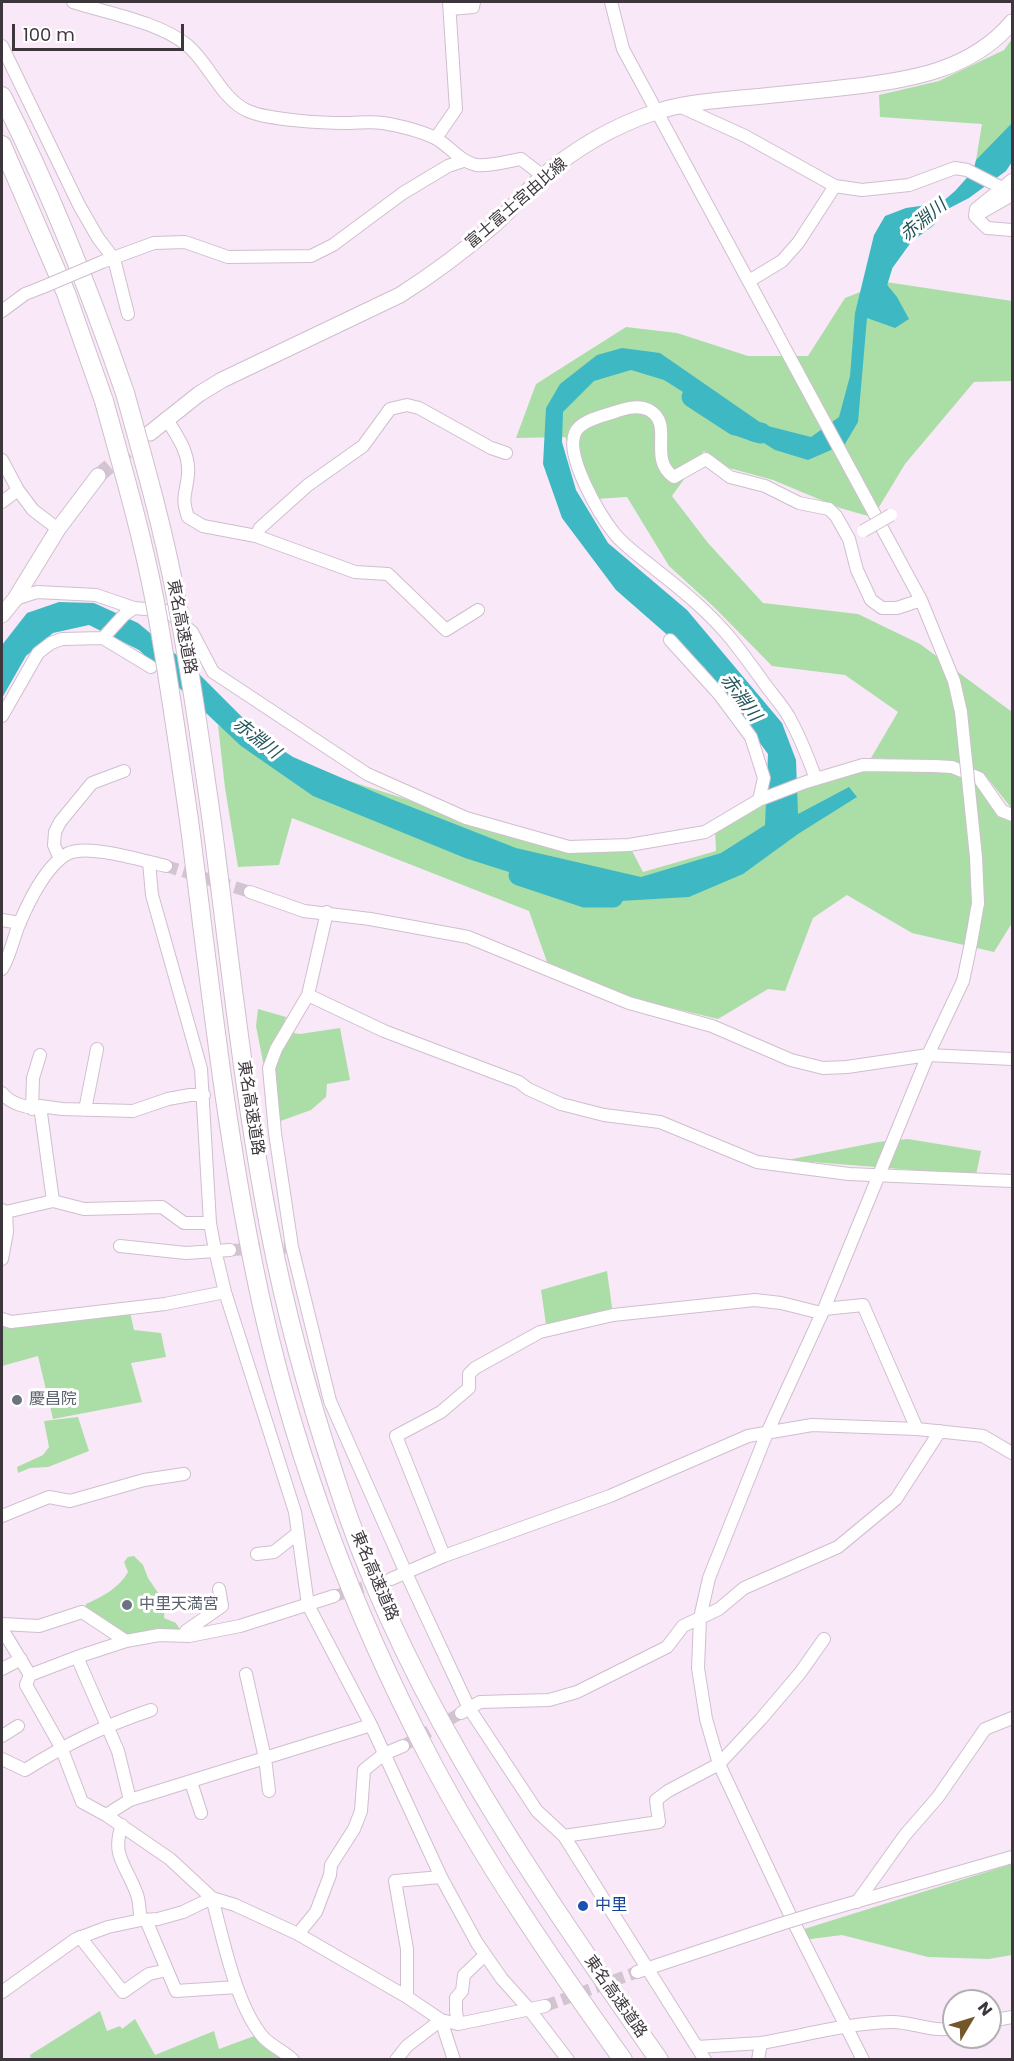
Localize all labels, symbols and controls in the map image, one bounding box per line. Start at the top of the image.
scale bar [15,12,188,50]
text: 100 m [23,22,75,47]
street label: 富士富士宮由比線 [462,155,572,253]
water label: 赤淵川 [896,195,952,247]
street label: 東名高速道路 [162,578,200,676]
water label: 赤淵川 [715,670,765,726]
water label: 赤淵川 [228,714,284,764]
street label: 東名高速道路 [233,1059,267,1157]
place label: 慶昌院 [29,1390,77,1410]
marker: 慶昌院 [10,1393,24,1407]
street label: 東名高速道路 [346,1528,402,1624]
place label: 中里天満宮 [139,1595,219,1615]
marker: 中里天満宮 [120,1598,134,1612]
place label: 中里 [595,1896,627,1916]
marker: 中里 [576,1899,590,1913]
street label: 東名高速道路 [580,1952,650,2042]
north arrow [942,1989,1002,2049]
text: N [972,1997,998,2021]

